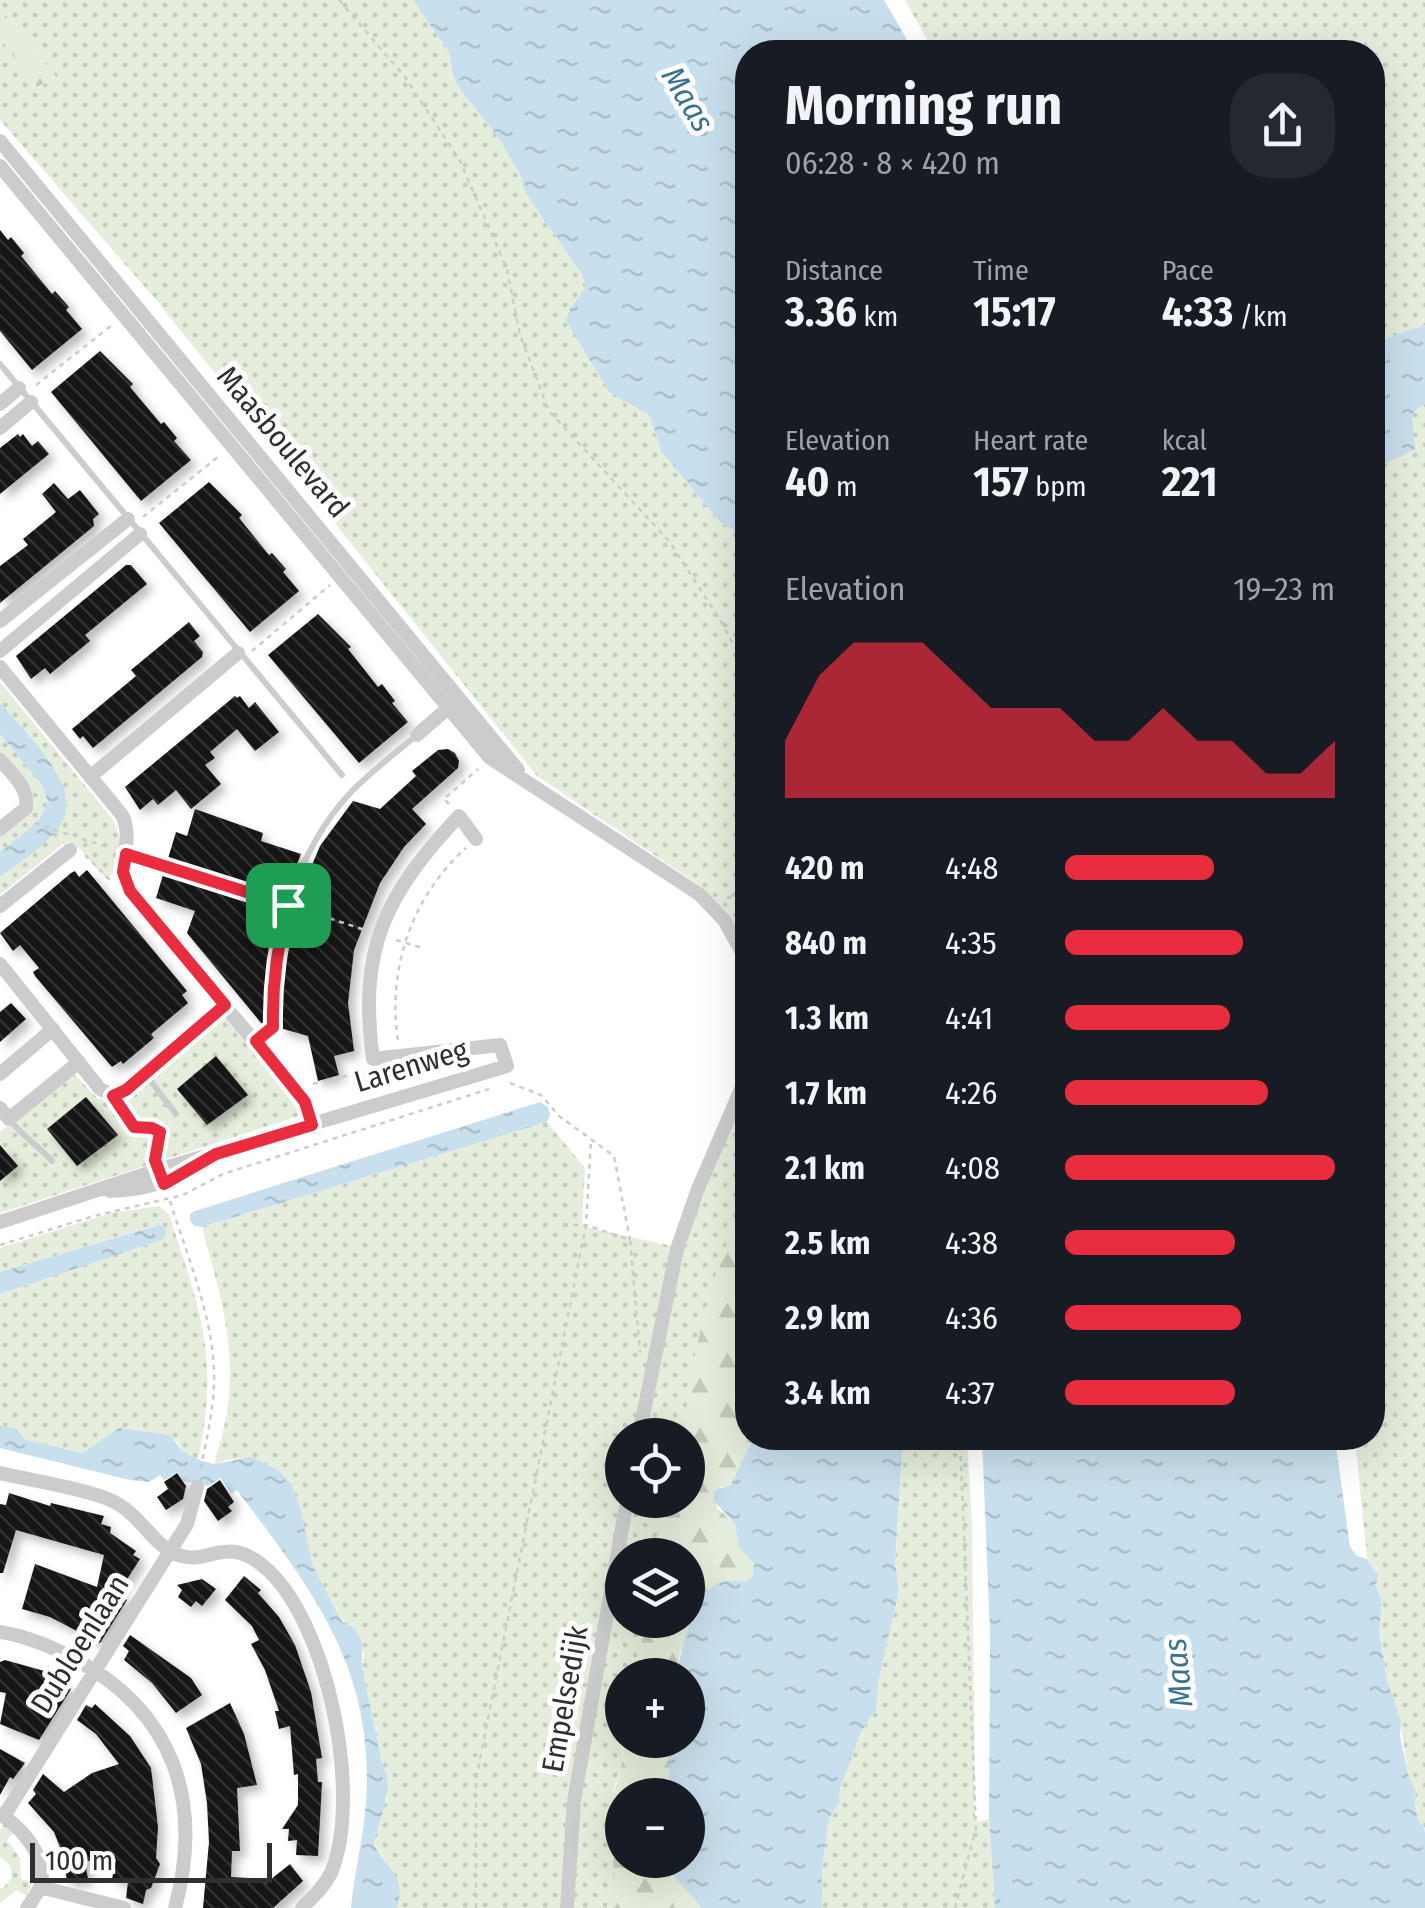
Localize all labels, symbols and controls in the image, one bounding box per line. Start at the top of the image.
water label: Maas [654,59,722,139]
text: Morning run [785,73,1062,139]
button: share [1230,73,1335,178]
text: 06:28 · 8 × 420 m [785,144,1000,182]
text: Distance [785,254,883,287]
text: Time [973,254,1029,287]
text: Pace [1162,254,1214,287]
text: 3.36 [785,287,857,337]
text: 15:17 [973,287,1056,337]
text: 4:33 [1162,287,1233,337]
text: km [857,300,898,333]
text: /km [1233,300,1288,333]
street label: Maasboulevard [209,359,357,525]
text: Elevation [785,424,890,457]
text: Heart rate [973,424,1088,457]
text: kcal [1162,424,1207,457]
text: 40 [785,457,830,507]
text: 157 [973,457,1029,507]
text: 221 [1162,457,1218,507]
text: m [830,470,858,503]
text: bpm [1029,470,1087,503]
text: Elevation [785,570,905,608]
text: 19–23 m [1233,570,1335,608]
text: 420 m [785,849,864,887]
text: 4:48 [945,849,999,887]
pin [246,863,331,948]
icon: arrive [261,878,316,933]
text: 840 m [785,924,867,962]
text: 4:35 [945,924,997,962]
text: 1.3 km [785,999,869,1037]
text: 4:41 [945,999,993,1037]
street label: Larenweg [350,1031,473,1100]
text: 1.7 km [785,1074,867,1112]
text: 4:26 [945,1074,997,1112]
text: 2.1 km [785,1149,865,1187]
text: 4:08 [945,1149,1000,1187]
text: 2.5 km [785,1224,871,1262]
text: 4:38 [945,1224,998,1262]
text: 2.9 km [785,1299,870,1337]
text: 4:36 [945,1299,998,1337]
text: 3.4 km [785,1374,871,1412]
text: 4:37 [945,1374,995,1412]
map controls [605,1418,705,1878]
button: locate [605,1418,705,1518]
button: layers [605,1538,705,1638]
street label: Dubloenlaan [23,1568,137,1720]
street label: Empelsedijk [534,1623,596,1775]
water label: Maas [1155,1637,1201,1709]
button: + [605,1658,705,1758]
button: − [605,1778,705,1878]
scale bar [30,1838,272,1882]
text: 100 m [45,1844,113,1877]

